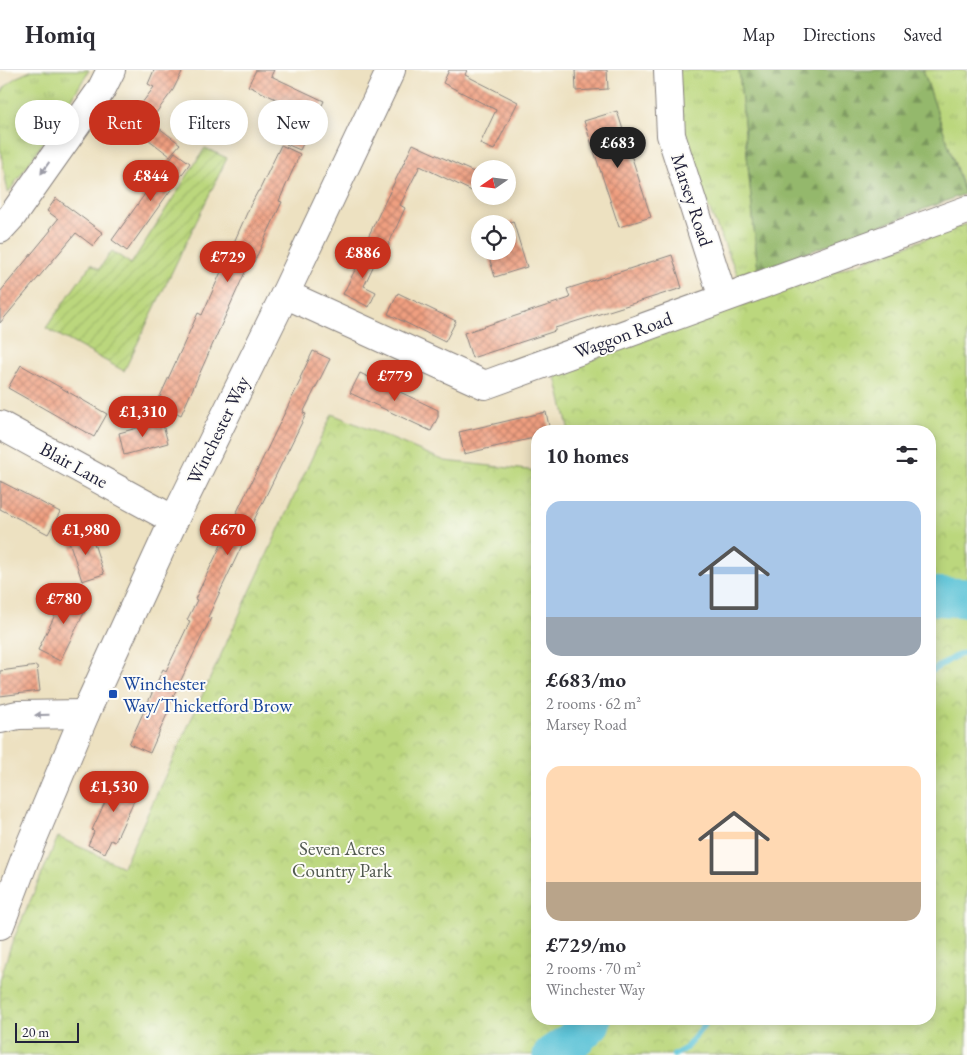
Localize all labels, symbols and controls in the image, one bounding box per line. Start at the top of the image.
text: Homiq [25,19,96,50]
text: Map [743,23,775,46]
text: Directions [803,23,875,46]
text: Saved [903,23,942,46]
chip: Buy [15,100,79,145]
chip: Rent [89,100,160,145]
chip: Filters [170,100,248,145]
chip: New [258,100,328,145]
pin: £683 [588,126,648,169]
text: £683 [601,132,635,153]
street label: Marsey Road [665,150,719,250]
pin: £844 [121,160,181,202]
north arrow [471,160,516,205]
map controls [471,160,516,260]
one-way arrow [40,162,50,175]
text: £844 [134,165,168,186]
button: locate [471,215,516,260]
pin: £886 [333,236,393,279]
pin: £729 [198,240,258,283]
text: £886 [346,242,380,263]
text: £729 [211,246,245,267]
street label: Waggon Road [571,306,676,364]
pin: £779 [365,360,425,402]
text: £779 [378,365,412,386]
street label: Winchester Way [181,371,255,488]
pin: £1,310 [102,396,184,438]
text: £1,310 [120,401,166,422]
street label: Blair Lane [35,436,113,494]
icon: filters [893,441,921,469]
text: 10 homes [546,442,629,469]
pin: £1,980 [45,514,127,556]
pin: £670 [198,514,258,556]
text: £1,980 [63,519,109,540]
text: £670 [211,519,245,540]
icon: home [689,533,779,623]
pin: £780 [34,582,94,625]
text: £780 [47,588,81,609]
text: £683/mo [546,666,626,693]
place label: Winchester Way/Thicketford Brow [123,671,293,718]
marker: Winchester Way/Thicketford Brow [107,688,119,700]
text: 2 rooms · 62 m² [546,693,641,714]
one-way arrow [34,711,50,719]
text: Marsey Road [546,714,627,735]
pin: £1,530 [73,770,155,813]
text: £1,530 [91,776,137,797]
icon: home [689,798,779,888]
park label: Seven Acres Country Park [292,836,393,883]
text: £729/mo [546,931,626,958]
text: 2 rooms · 70 m² [546,958,641,979]
text: Winchester Way [546,979,645,1000]
scale bar [15,1020,79,1043]
text: 20 m [22,1023,49,1041]

